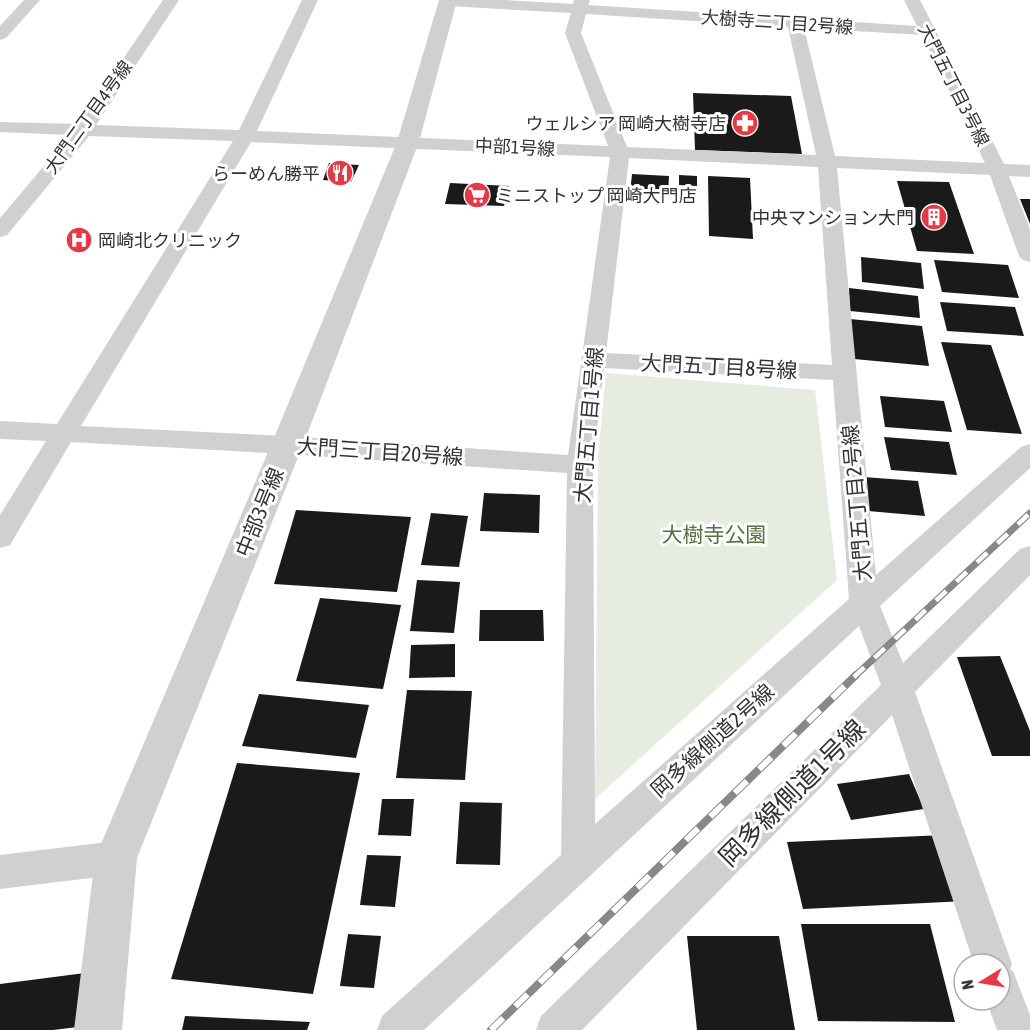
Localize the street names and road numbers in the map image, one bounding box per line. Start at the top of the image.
street label: 大樹寺二丁目2号線 [700,6,854,38]
street label: 大門五丁目3号線 [914,20,994,150]
street label: 大門二丁目4号線 [40,56,136,178]
street label: 中部1号線 [474,134,556,160]
street label: 大門五丁目1号線 [569,346,607,504]
street label: 大門五丁目8号線 [640,350,798,382]
street label: 大門五丁目2号線 [837,424,875,582]
street label: 大門三丁目20号線 [296,433,464,469]
street label: 中部3号線 [230,464,288,560]
street label: 岡多線側道2号線 [646,679,778,801]
street label: 岡多線側道1号線 [713,714,871,872]

